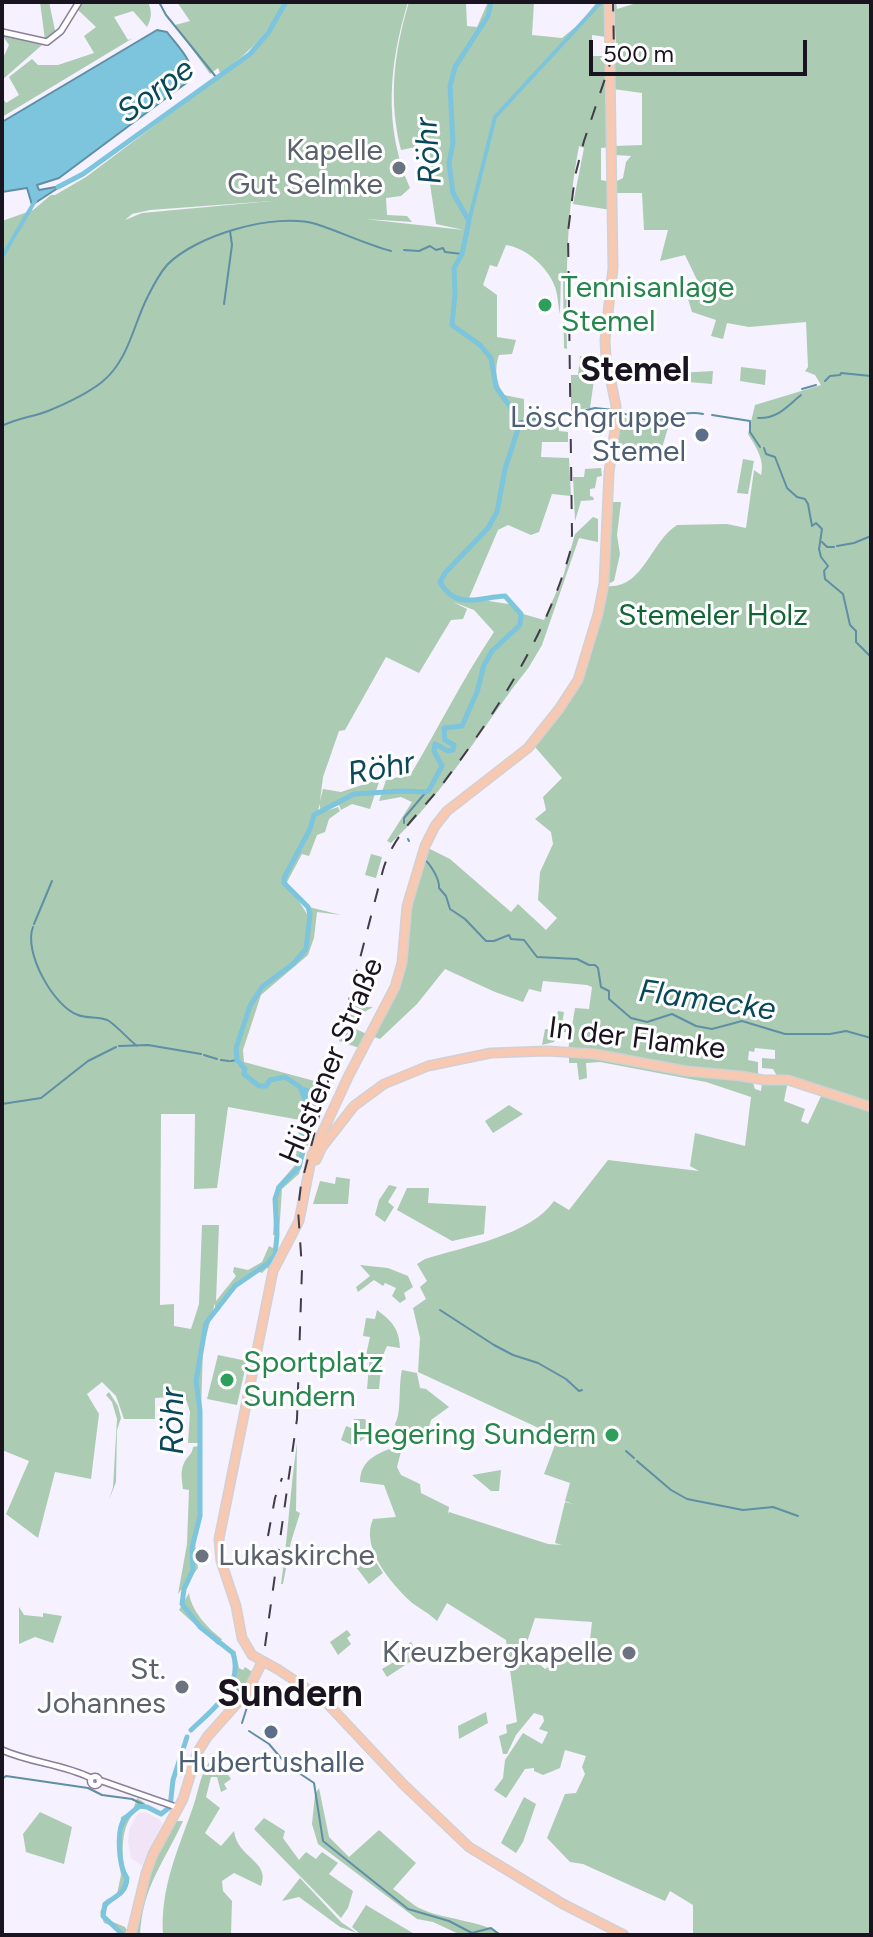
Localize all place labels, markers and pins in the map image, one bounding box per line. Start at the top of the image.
place label: Kapelle Gut Selmke [227,133,383,204]
marker: Kapelle Gut Selmke [390,159,408,177]
place label: Tennisanlage Stemel [561,270,734,340]
marker: Tennisanlage Stemel [536,296,554,314]
place label: Löschgruppe Stemel [510,400,686,470]
marker: Löschgruppe Stemel [693,426,711,444]
place label: Sportplatz Sundern [243,1345,384,1416]
marker: Sportplatz Sundern [218,1371,236,1389]
place label: Hegering Sundern [352,1417,596,1453]
marker: Hegering Sundern [603,1426,621,1444]
place label: Lukaskirche [218,1538,375,1574]
marker: Lukaskirche [193,1547,211,1565]
place label: Kreuzbergkapelle [382,1635,613,1671]
marker: Kreuzbergkapelle [620,1644,638,1662]
place label: St. Johannes [37,1652,166,1722]
marker: St. Johannes [173,1678,191,1696]
marker: Hubertushalle [262,1723,280,1741]
place label: Hubertushalle [177,1745,365,1781]

